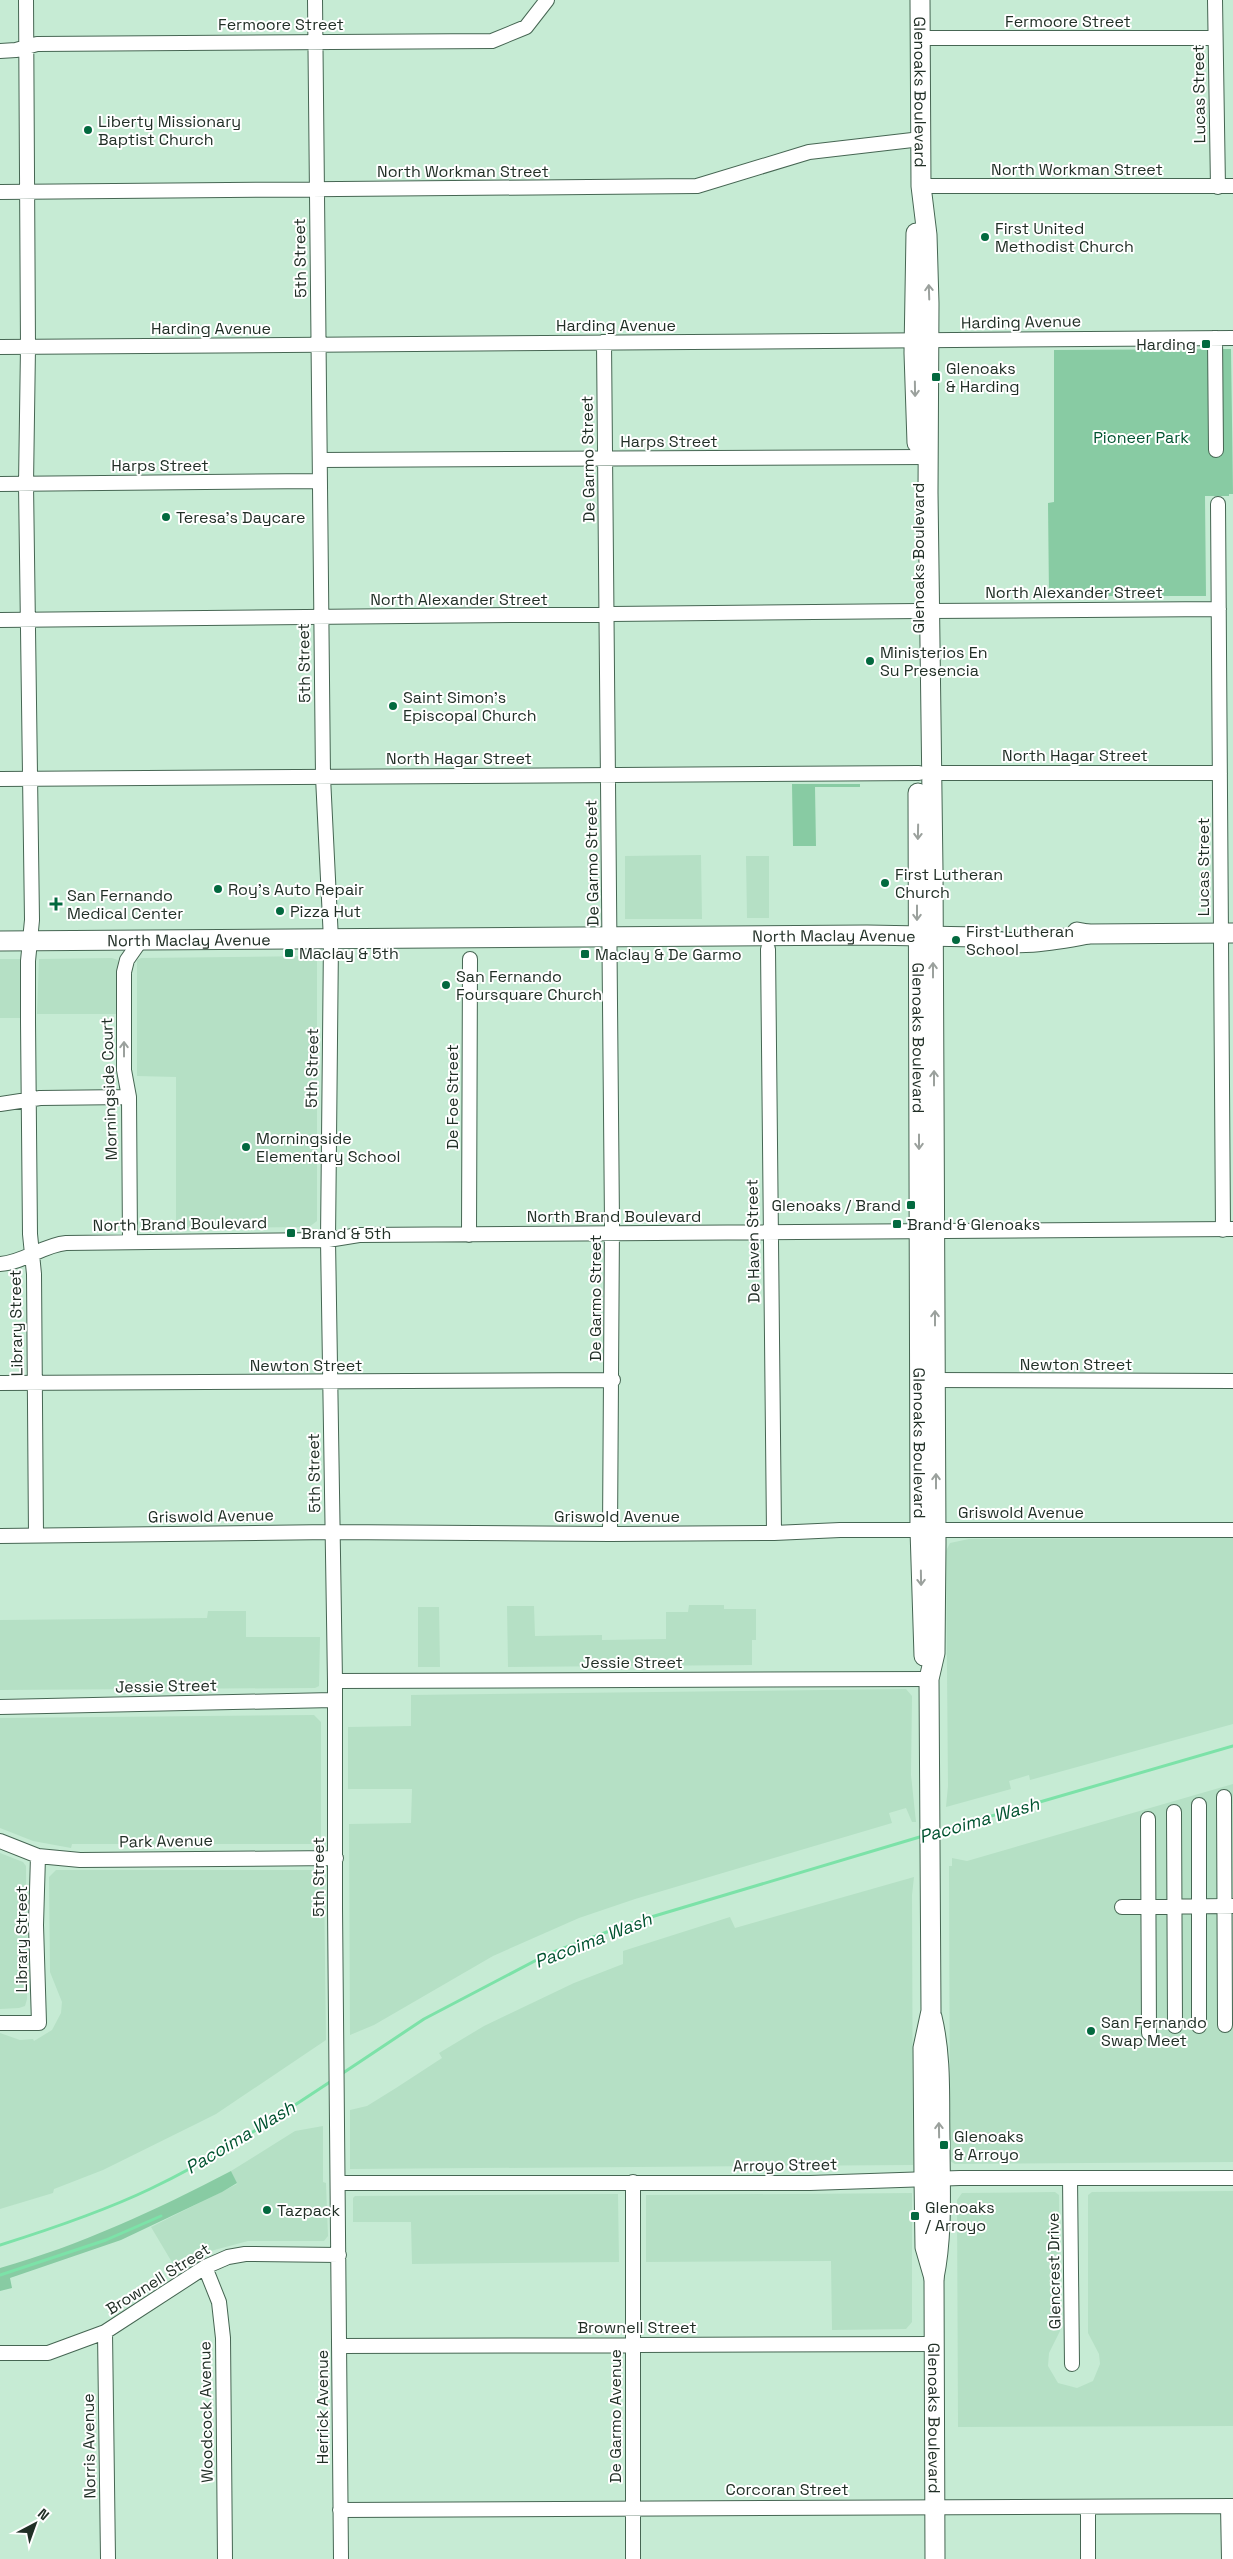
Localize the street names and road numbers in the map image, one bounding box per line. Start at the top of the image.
street label: Fermoore Street [1005,11,1131,32]
street label: Fermoore Street [218,14,344,35]
street label: Glenoaks Boulevard [910,17,931,167]
street label: Lucas Street [1188,45,1210,143]
street label: North Workman Street [991,159,1163,180]
street label: North Workman Street [377,161,549,182]
street label: 5th Street [289,218,311,298]
street label: Harding Avenue [961,310,1081,334]
street label: Harding Avenue [556,315,676,336]
street label: Harding Avenue [151,318,271,339]
street label: De Garmo Street [576,396,600,522]
street label: Harps Street [620,431,718,452]
street label: Harps Street [111,455,209,476]
street label: Glenoaks Boulevard [908,483,929,633]
street label: North Alexander Street [985,582,1163,603]
street label: North Alexander Street [370,589,548,610]
street label: 5th Street [293,623,315,703]
street label: North Hagar Street [1002,745,1148,766]
street label: North Hagar Street [386,748,532,769]
street label: De Garmo Street [580,800,604,926]
street label: Lucas Street [1193,818,1214,916]
street label: North Maclay Avenue [752,924,916,946]
street label: North Maclay Avenue [107,929,271,951]
street label: Glenoaks Boulevard [908,963,929,1113]
street label: Morningside Court [96,1017,122,1161]
street label: 5th Street [301,1028,323,1108]
street label: De Foe Street [442,1044,463,1150]
street label: De Haven Street [741,1179,765,1303]
street label: North Brand Boulevard [527,1206,701,1227]
street label: North Brand Boulevard [93,1212,267,1236]
street label: De Garmo Street [585,1235,606,1361]
street label: Library Street [5,1269,27,1377]
street label: Newton Street [1020,1354,1132,1375]
street label: Newton Street [250,1355,362,1376]
street label: Glenoaks Boulevard [909,1368,930,1518]
street label: 5th Street [303,1433,325,1513]
street label: Griswold Avenue [958,1502,1084,1523]
street label: Griswold Avenue [148,1504,274,1528]
street label: Griswold Avenue [554,1506,680,1527]
street label: Jessie Street [581,1652,683,1673]
street label: Jessie Street [115,1675,217,1697]
street label: Park Avenue [119,1830,213,1852]
street label: 5th Street [308,1837,329,1917]
street label: Library Street [11,1886,32,1992]
street label: Arroyo Street [733,2154,837,2176]
street label: Glencrest Drive [1042,2213,1066,2329]
street label: Brownell Street [102,2239,214,2319]
street label: Brownell Street [578,2317,697,2338]
street label: Woodcock Avenue [194,2341,218,2483]
street label: Glenoaks Boulevard [924,2343,945,2494]
street label: De Garmo Avenue [605,2349,626,2483]
street label: Herrick Avenue [312,2350,333,2464]
street label: Norris Avenue [78,2393,100,2499]
street label: Corcoran Street [725,2479,849,2500]

